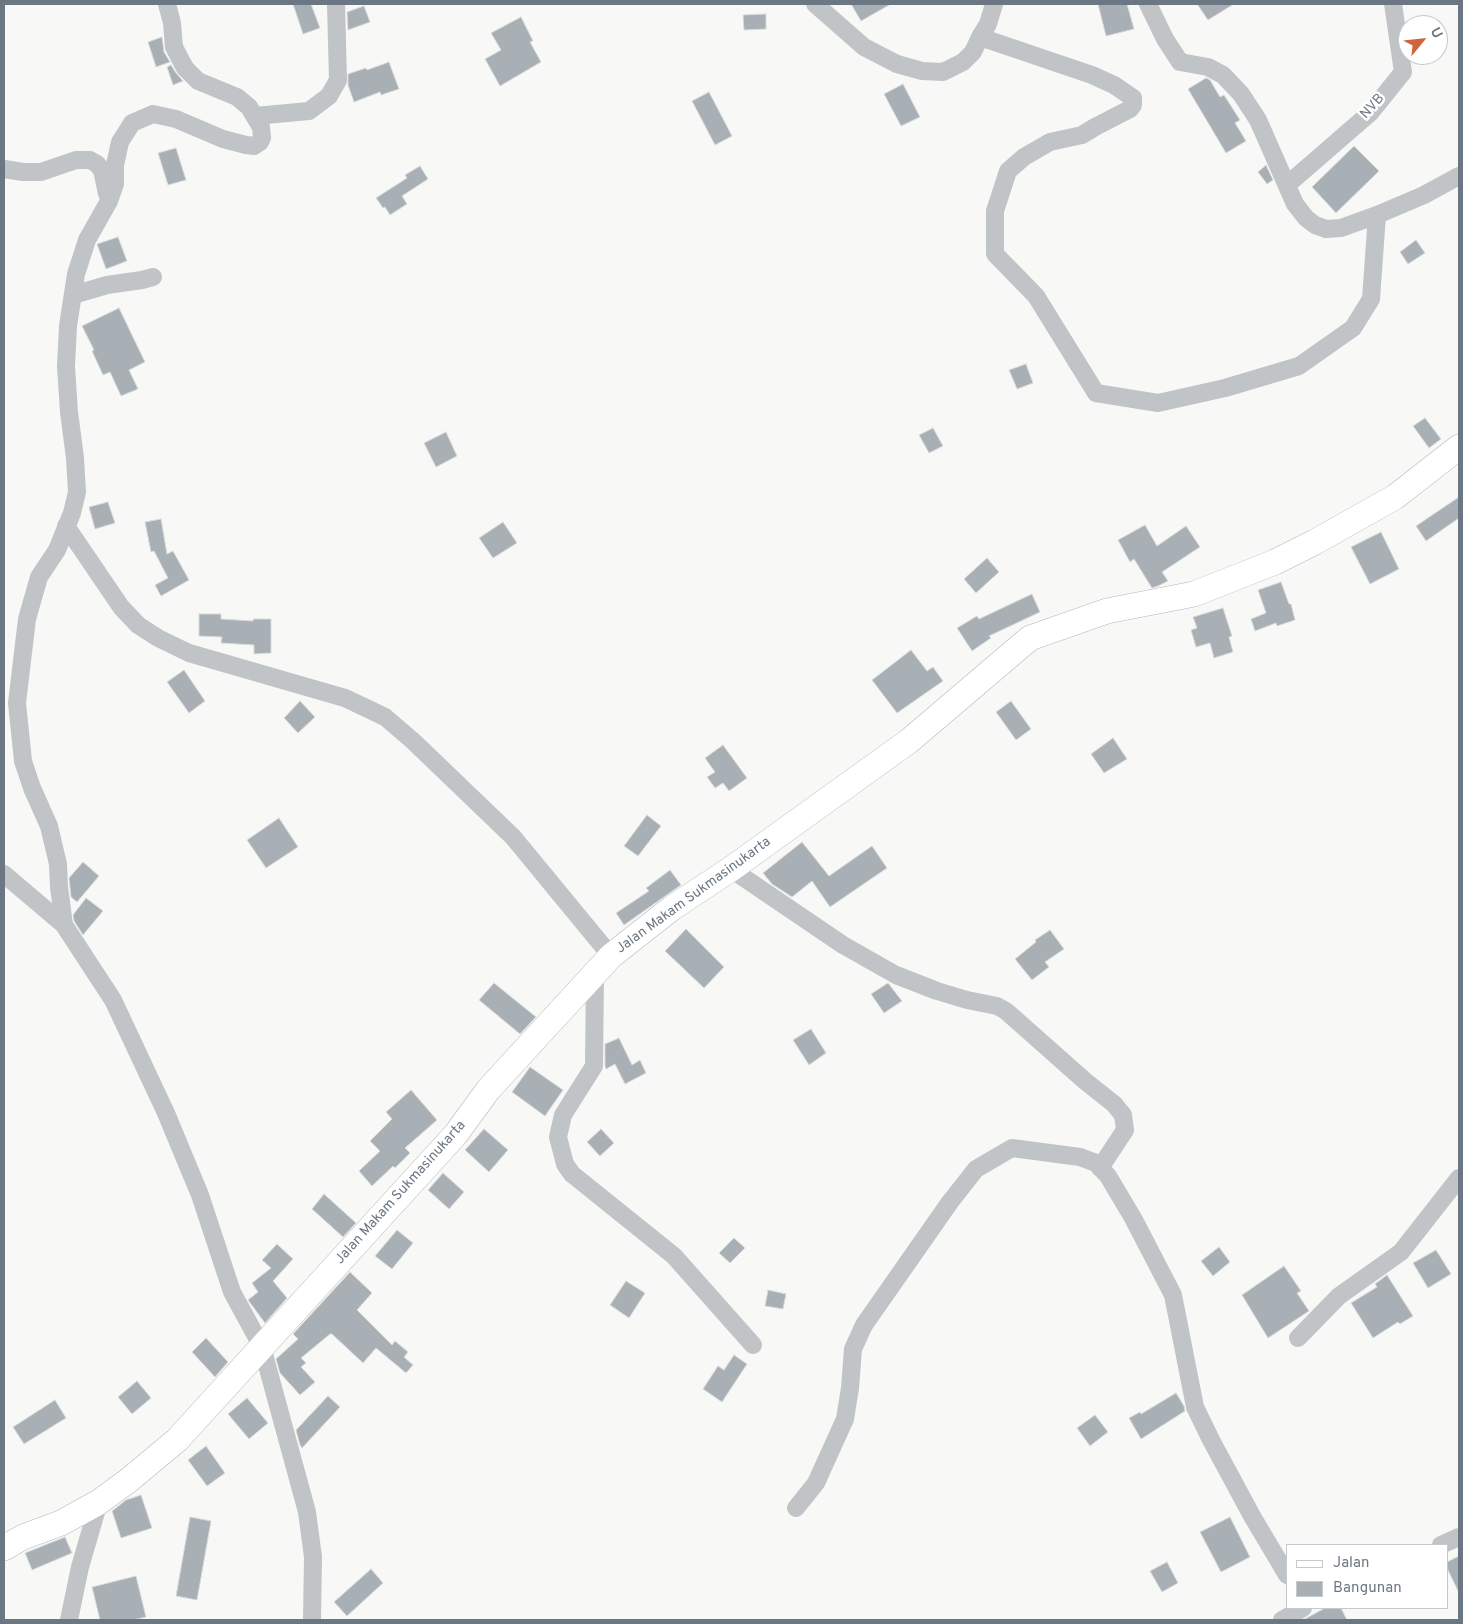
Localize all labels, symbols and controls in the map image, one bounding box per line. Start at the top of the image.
north arrow [1398,15,1448,65]
text: U [1426,25,1446,42]
street label: NVB [1357,91,1389,123]
street label: Jalan Makam Sukmasinukarta [613,834,775,958]
street label: Jalan Makam Sukmasinukarta [332,1118,470,1268]
legend [1286,1544,1448,1609]
text: Jalan [1333,1554,1370,1573]
text: Bangunan [1333,1579,1402,1598]

